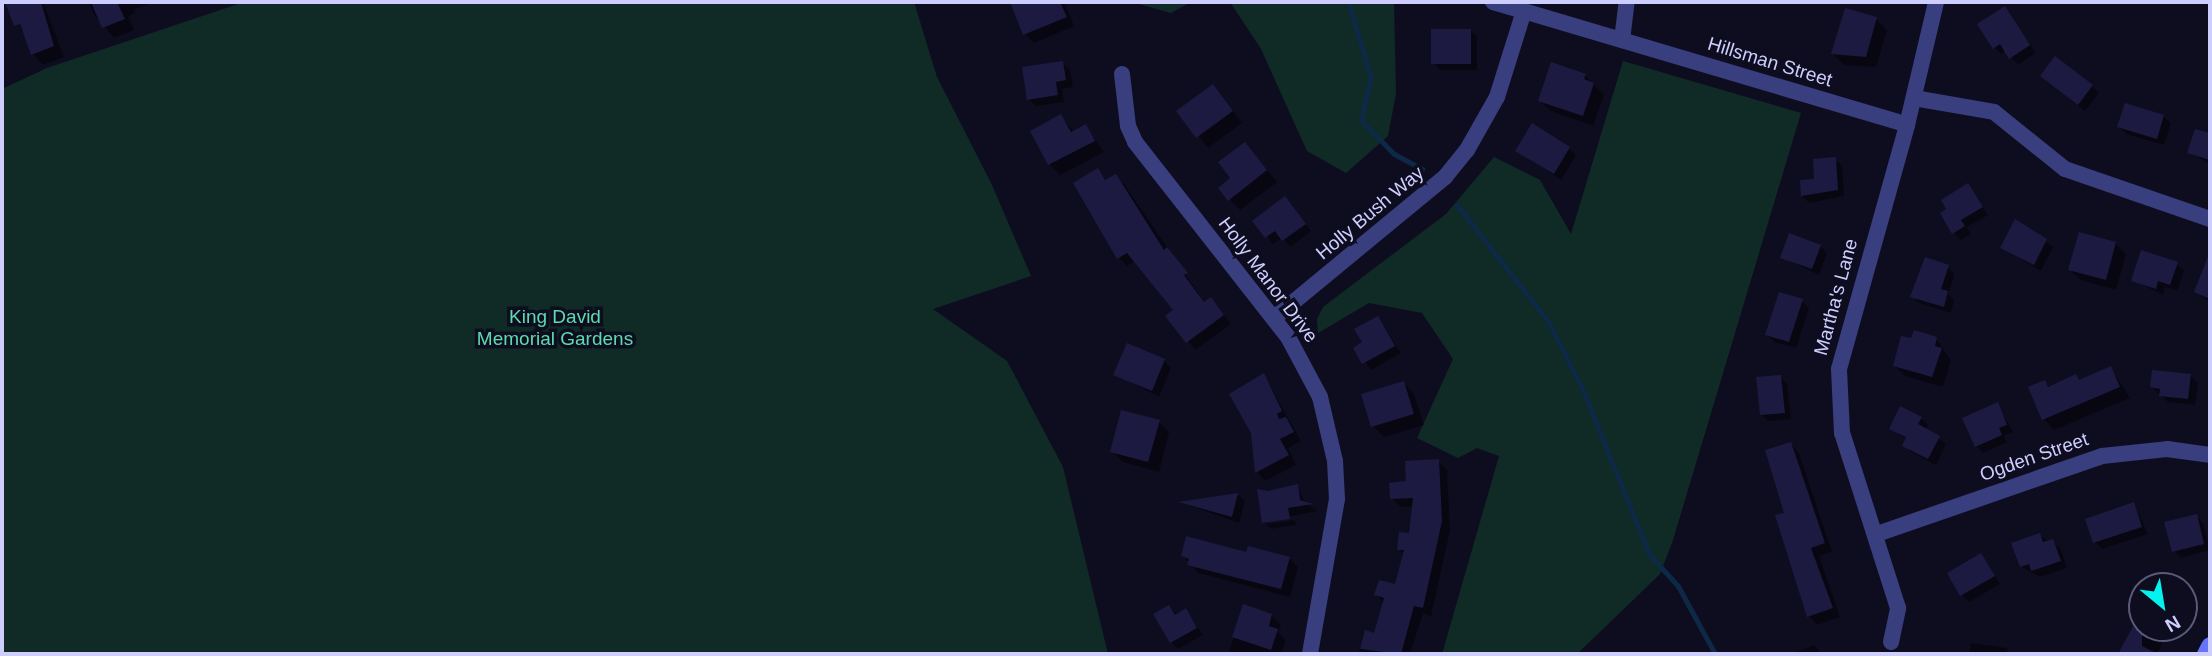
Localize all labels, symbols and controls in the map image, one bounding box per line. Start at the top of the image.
street label: Hillsman Street [1705,32,1835,92]
street label: Holly Bush Way [1312,161,1428,265]
street label: Holly Manor Drive [1213,213,1323,347]
street label: Martha's Lane [1809,236,1863,358]
park label: King David Memorial Gardens [477,306,633,350]
street label: Ogden Street [1977,428,2091,486]
north arrow [2128,572,2198,642]
text: N [2162,611,2184,636]

